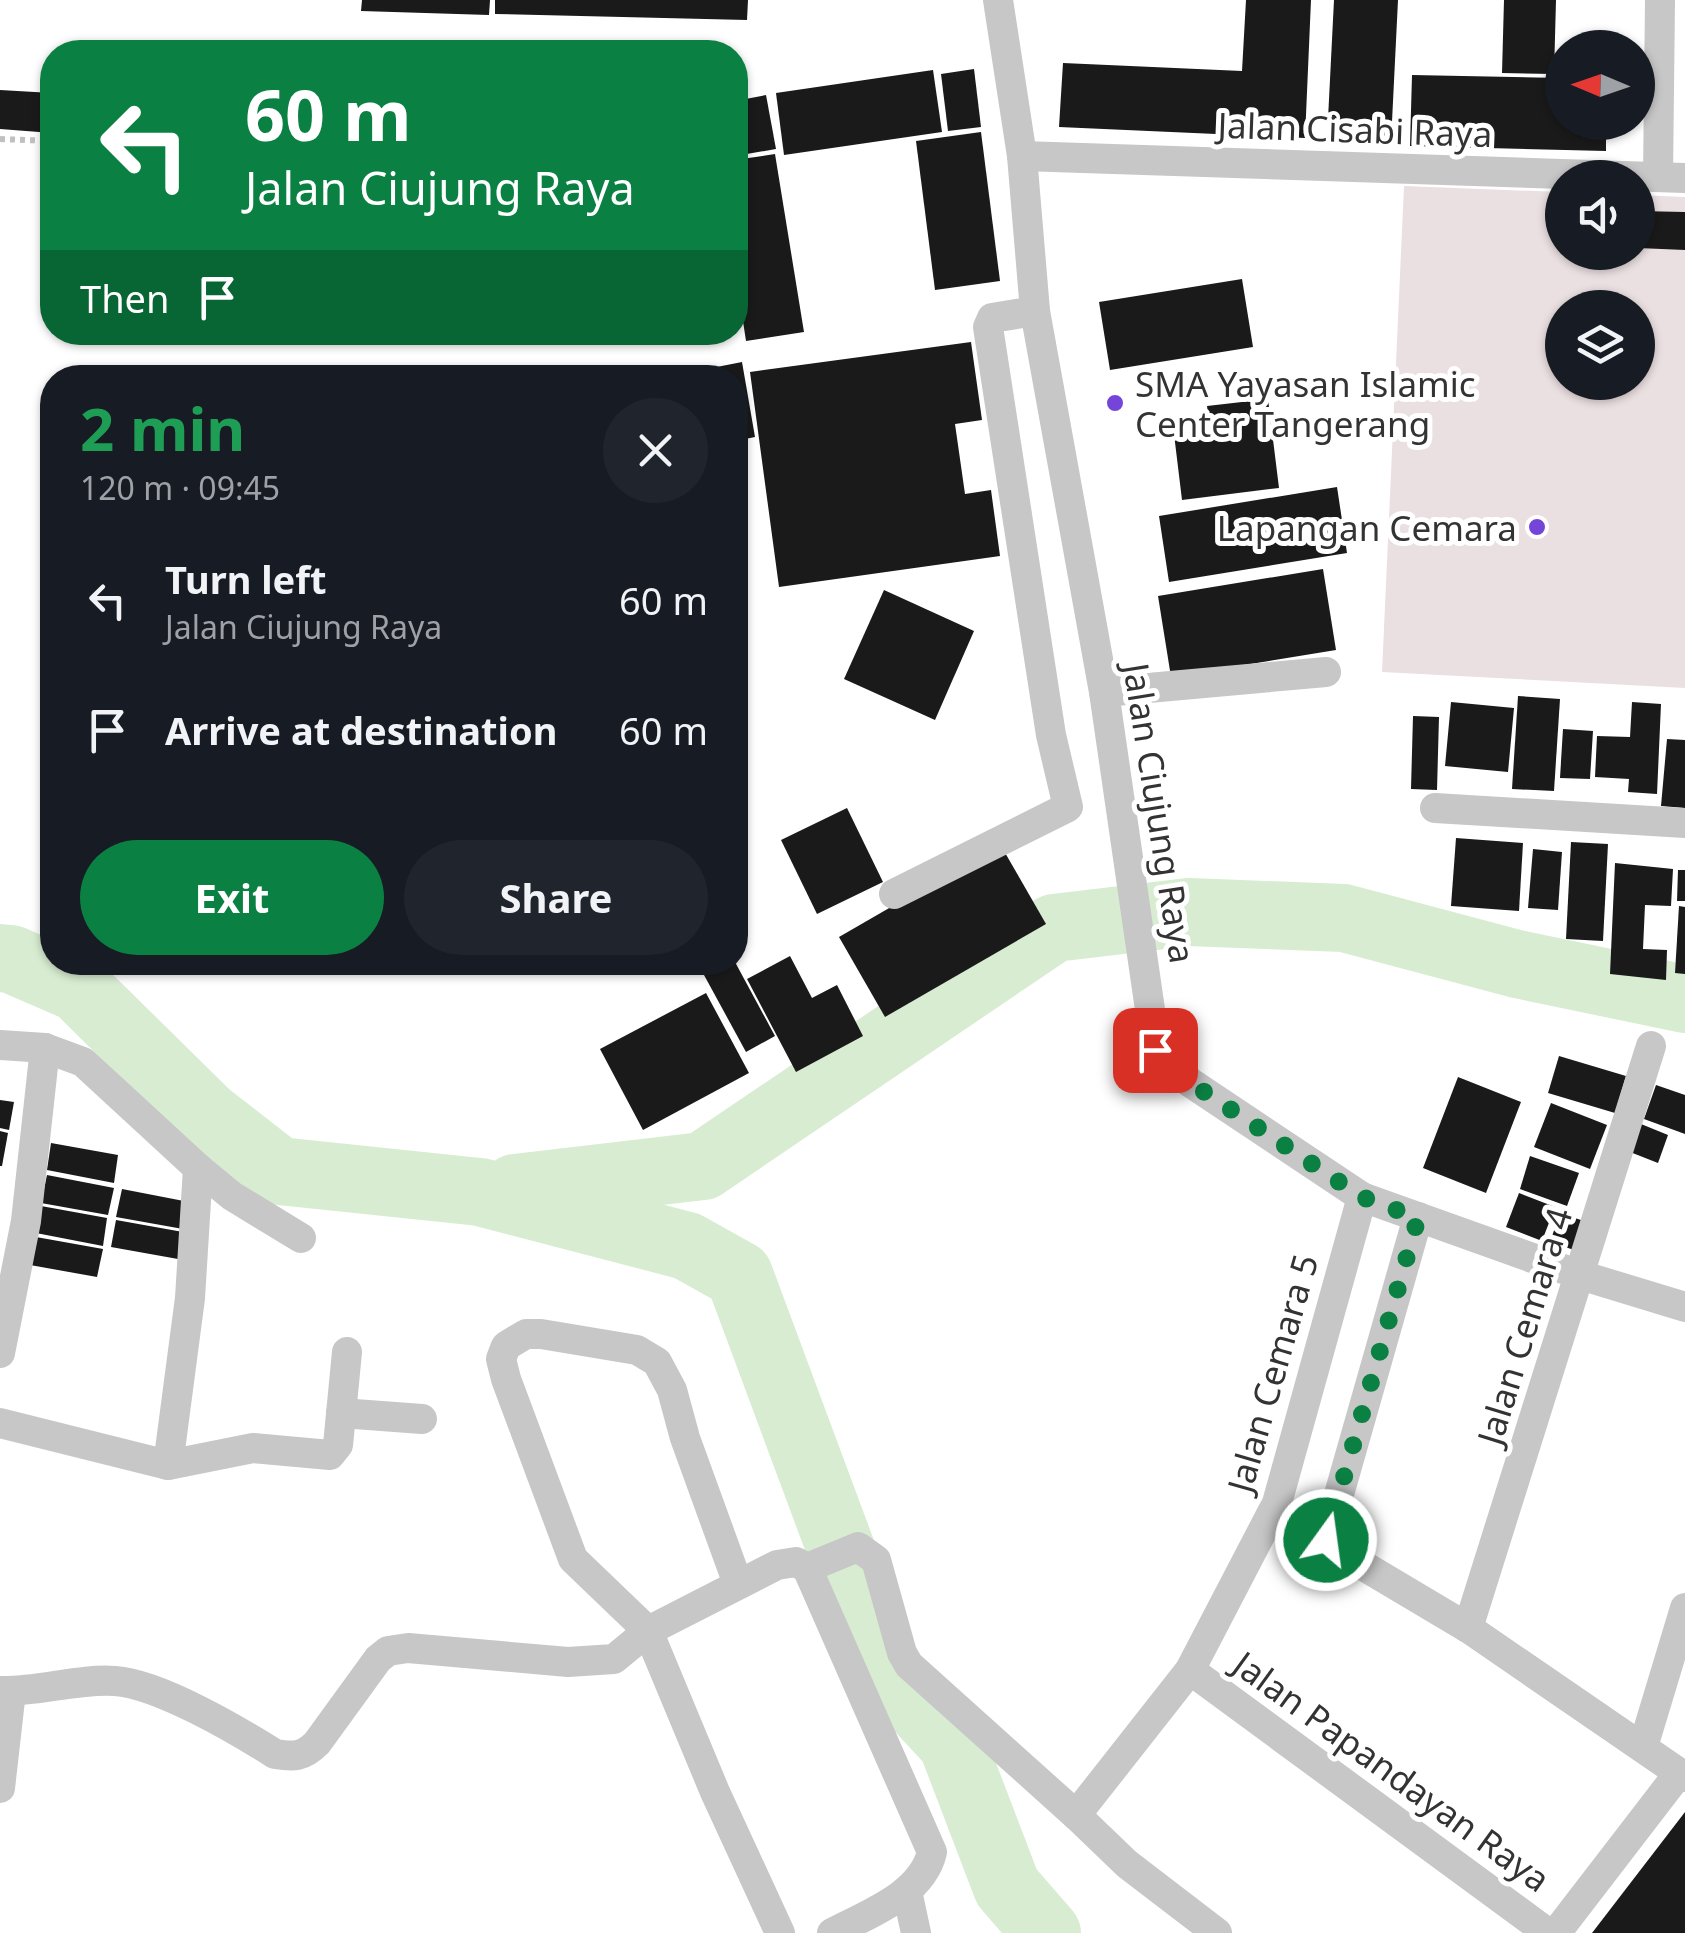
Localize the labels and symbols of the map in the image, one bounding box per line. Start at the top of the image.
north arrow [1545,30,1655,140]
street label: Jalan Cisabi Raya [1214,101,1493,157]
place label: SMA Yayasan Islamic Center Tangerang [1135,360,1476,447]
marker: SMA Yayasan Islamic Center Tangerang [1104,392,1126,414]
place label: Lapangan Cemara [1217,504,1517,551]
marker: Lapangan Cemara [1526,516,1548,538]
street label: Jalan Ciujung Raya [1113,657,1207,966]
pin [1113,1008,1198,1093]
street label: Jalan Cemara 4 [1465,1202,1582,1453]
street label: Jalan Cemara 5 [1215,1249,1328,1500]
position arrow [1274,1488,1378,1592]
street label: Jalan Papandayan Raya [1222,1638,1560,1902]

